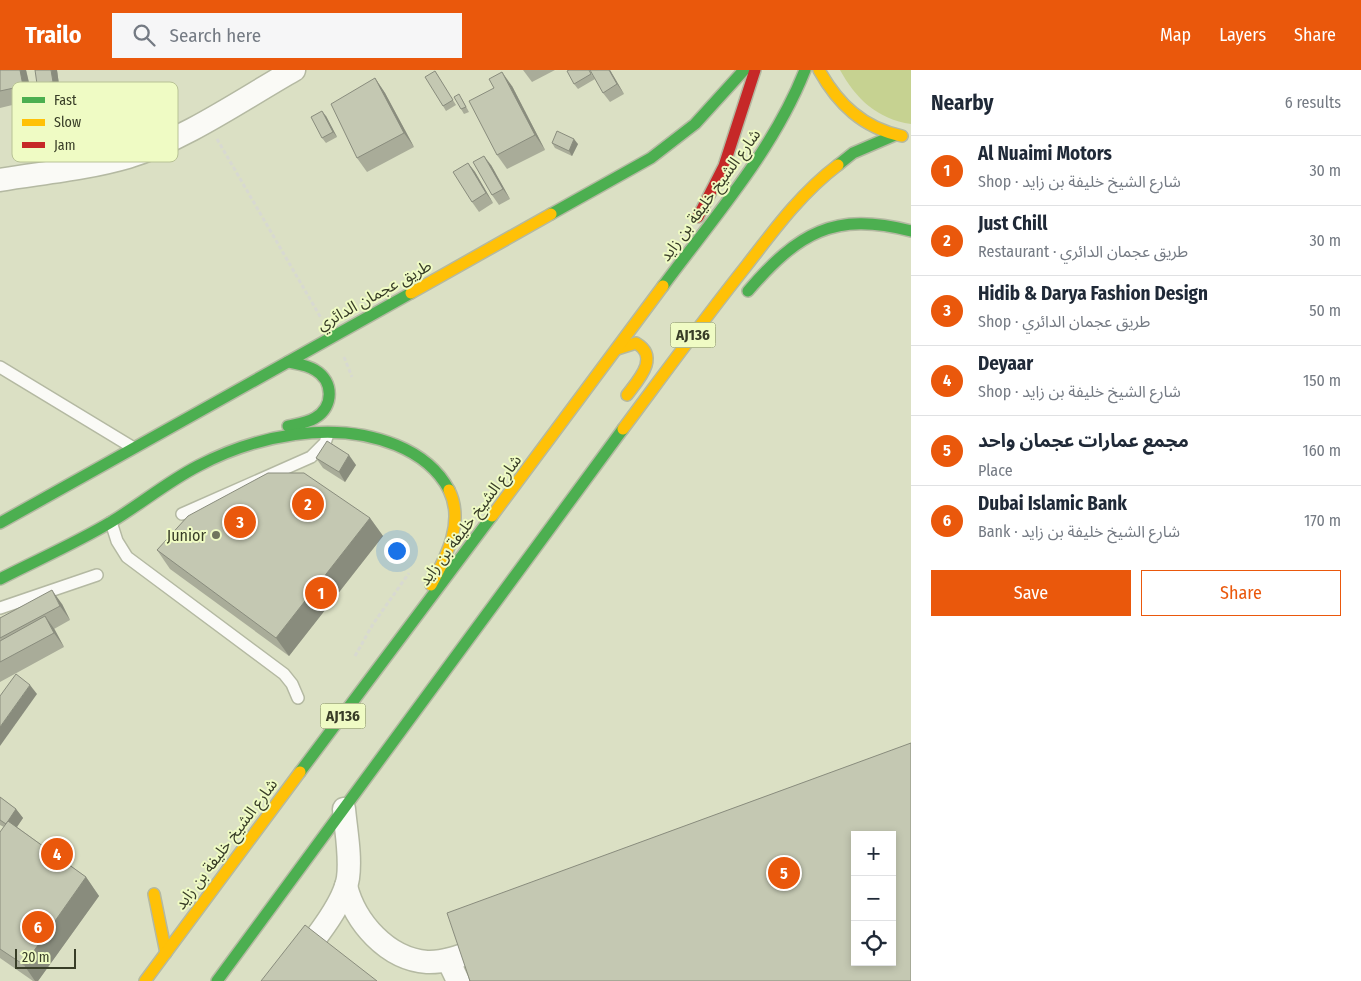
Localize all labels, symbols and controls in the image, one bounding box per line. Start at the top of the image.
search box [112,13,462,58]
text: Trailo [25,21,82,49]
icon: search [130,21,158,49]
text: Search here [170,24,261,47]
text: Map [1160,24,1191,46]
text: Layers [1219,24,1266,46]
text: Share [1294,24,1336,46]
legend [12,82,178,162]
text: Nearby [931,90,993,116]
text: Fast [54,92,77,109]
text: 6 results [1285,93,1341,112]
text: Slow [54,114,81,131]
street label: شارع الشيخ خليفة بن زايد [656,125,767,266]
text: Jam [54,137,75,154]
text: Al Nuaimi Motors [978,142,1112,165]
text: 1 [944,161,950,180]
text: 30 m [1309,161,1341,180]
text: Shop · شارع الشيخ خليفة بن زايد [978,172,1181,191]
text: Just Chill [978,212,1047,235]
text: 2 [943,231,951,250]
text: 30 m [1309,231,1341,250]
text: Restaurant · طريق عجمان الدائري [978,242,1188,261]
street label: طريق عجمان الدائري [313,256,436,337]
text: Hidib & Darya Fashion Design [978,282,1208,305]
text: 3 [943,301,951,320]
text: 50 m [1309,301,1341,320]
text: Shop · طريق عجمان الدائري [978,312,1150,331]
road number: AJ136 [670,322,716,348]
text: Deyaar [978,352,1033,375]
text: 4 [943,371,951,390]
text: 150 m [1303,371,1341,390]
text: Shop · شارع الشيخ خليفة بن زايد [978,382,1181,401]
text: مجمع عمارات عجمان واحد [978,429,1189,452]
text: 5 [943,441,951,460]
text: 160 m [1302,441,1341,460]
street label: شارع الشيخ خليفة بن زايد [415,451,528,591]
text: Place [978,461,1013,480]
pin: 2 [292,485,324,523]
text: Dubai Islamic Bank [978,492,1127,515]
pin: 3 [224,503,256,541]
text: 6 [943,511,951,530]
text: 170 m [1304,511,1341,530]
text: Bank · شارع الشيخ خليفة بن زايد [978,522,1180,541]
place label: Junior [167,526,206,545]
marker: Junior [210,529,222,541]
your location [384,538,410,564]
button: Save [931,570,1131,616]
button: Share [1141,570,1341,616]
pin: 1 [305,574,337,612]
road number: AJ136 [320,704,366,728]
street label: شارع الشيخ خليفة بن زايد [171,775,284,915]
map controls [851,831,896,966]
button: + [851,831,896,876]
pin: 4 [41,835,73,873]
pin: 5 [768,854,800,892]
button: − [851,876,896,921]
pin: 6 [22,908,54,946]
button: locate [851,921,896,966]
scale bar [15,946,76,969]
text: 20 m [22,949,50,966]

